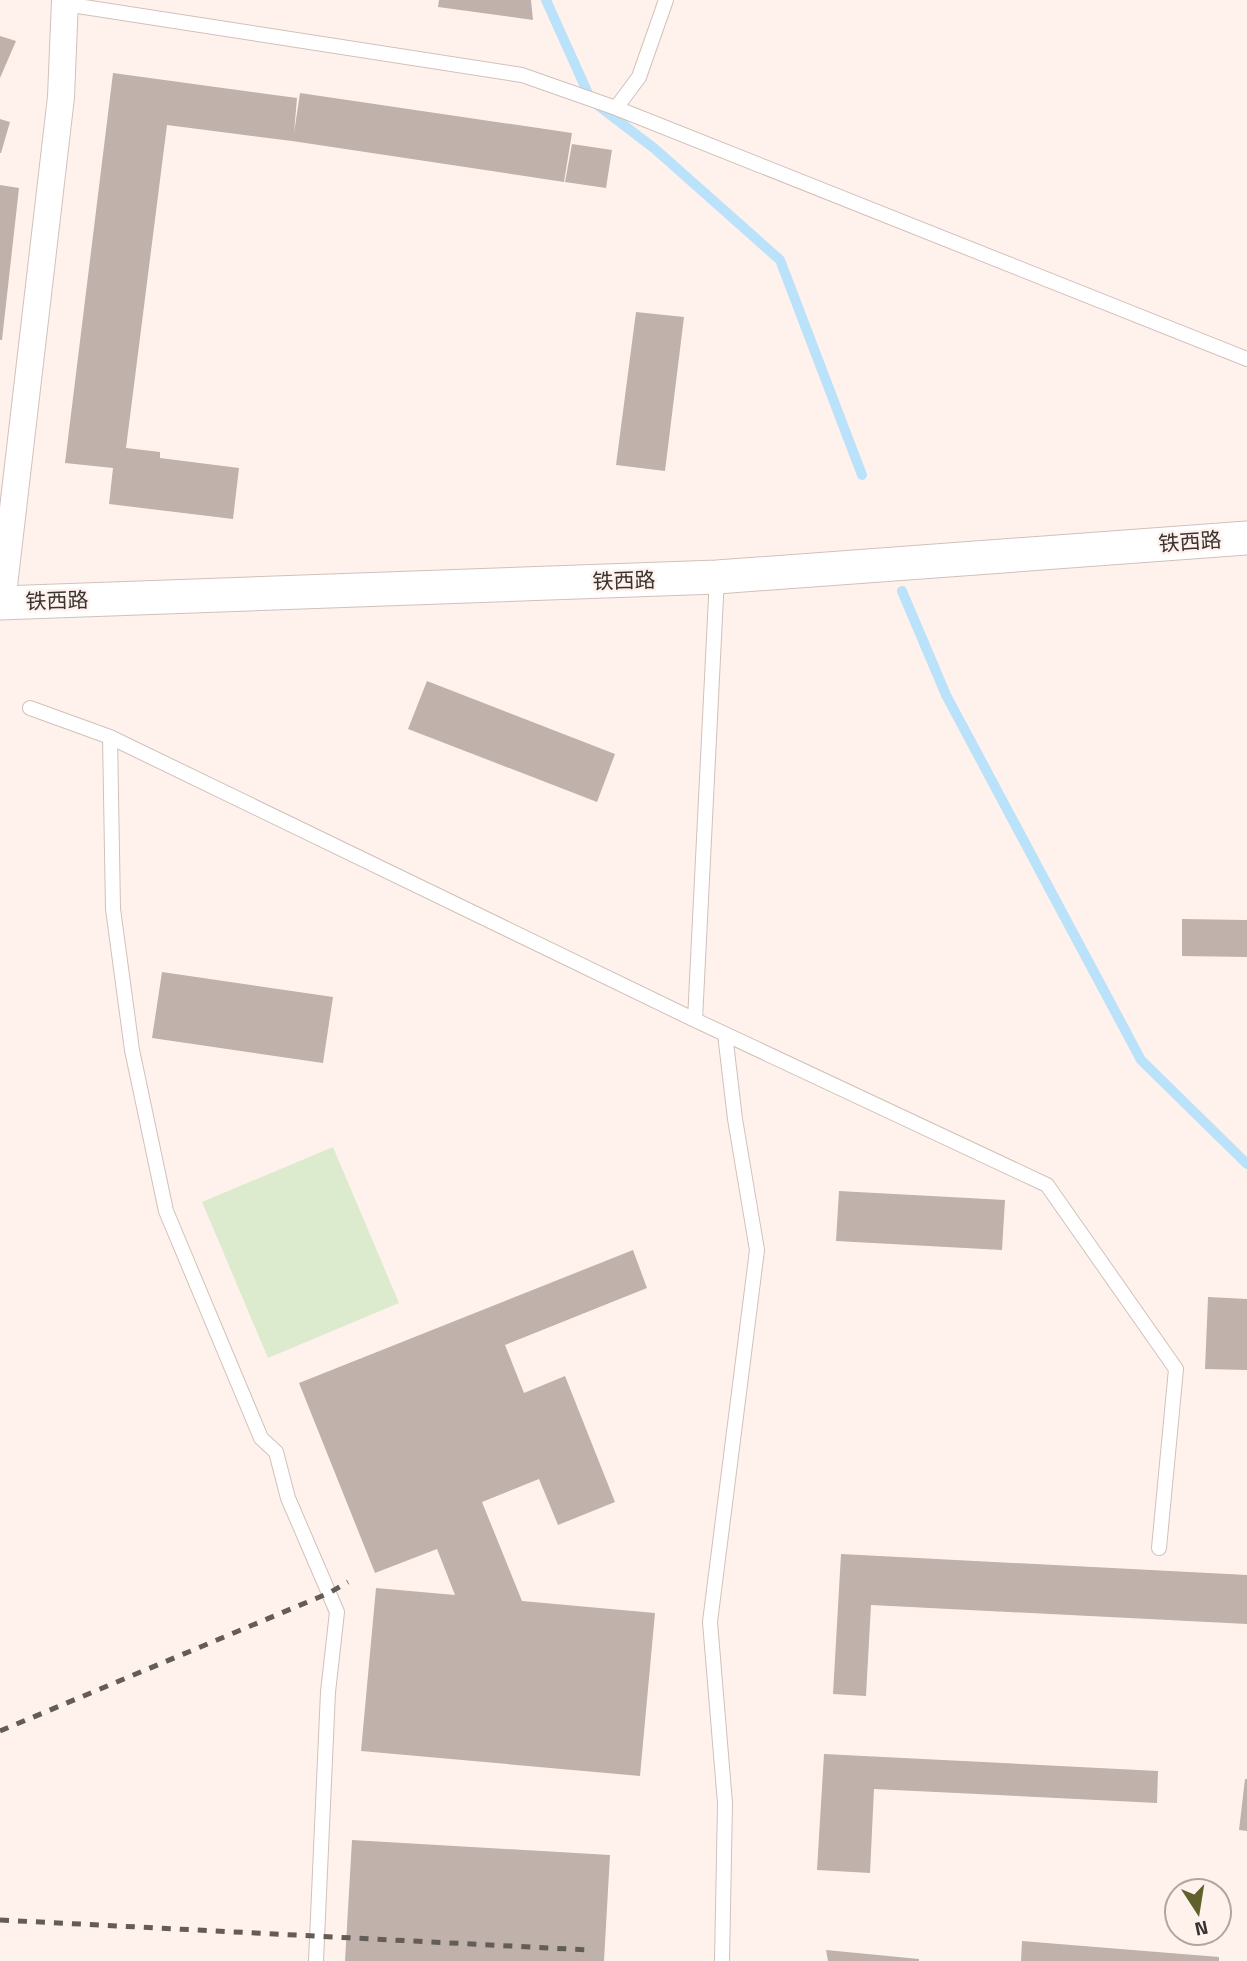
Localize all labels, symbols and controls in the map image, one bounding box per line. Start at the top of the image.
street label: 铁西路 [1157,523,1222,559]
street label: 铁西路 [592,563,656,597]
street label: 铁西路 [25,583,89,617]
north arrow [1163,1877,1233,1947]
text: N [1192,1914,1211,1945]

